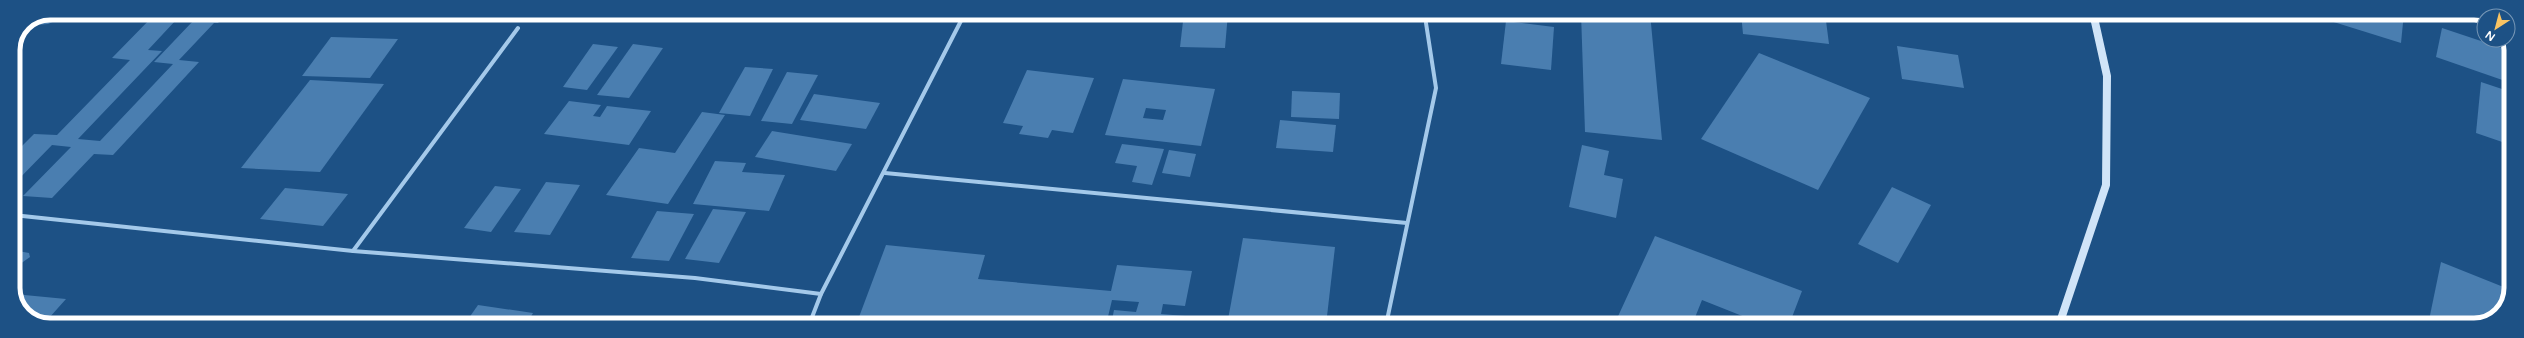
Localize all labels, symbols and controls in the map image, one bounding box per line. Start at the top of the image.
north arrow [2476,8,2516,48]
text: N [2483,28,2498,44]

